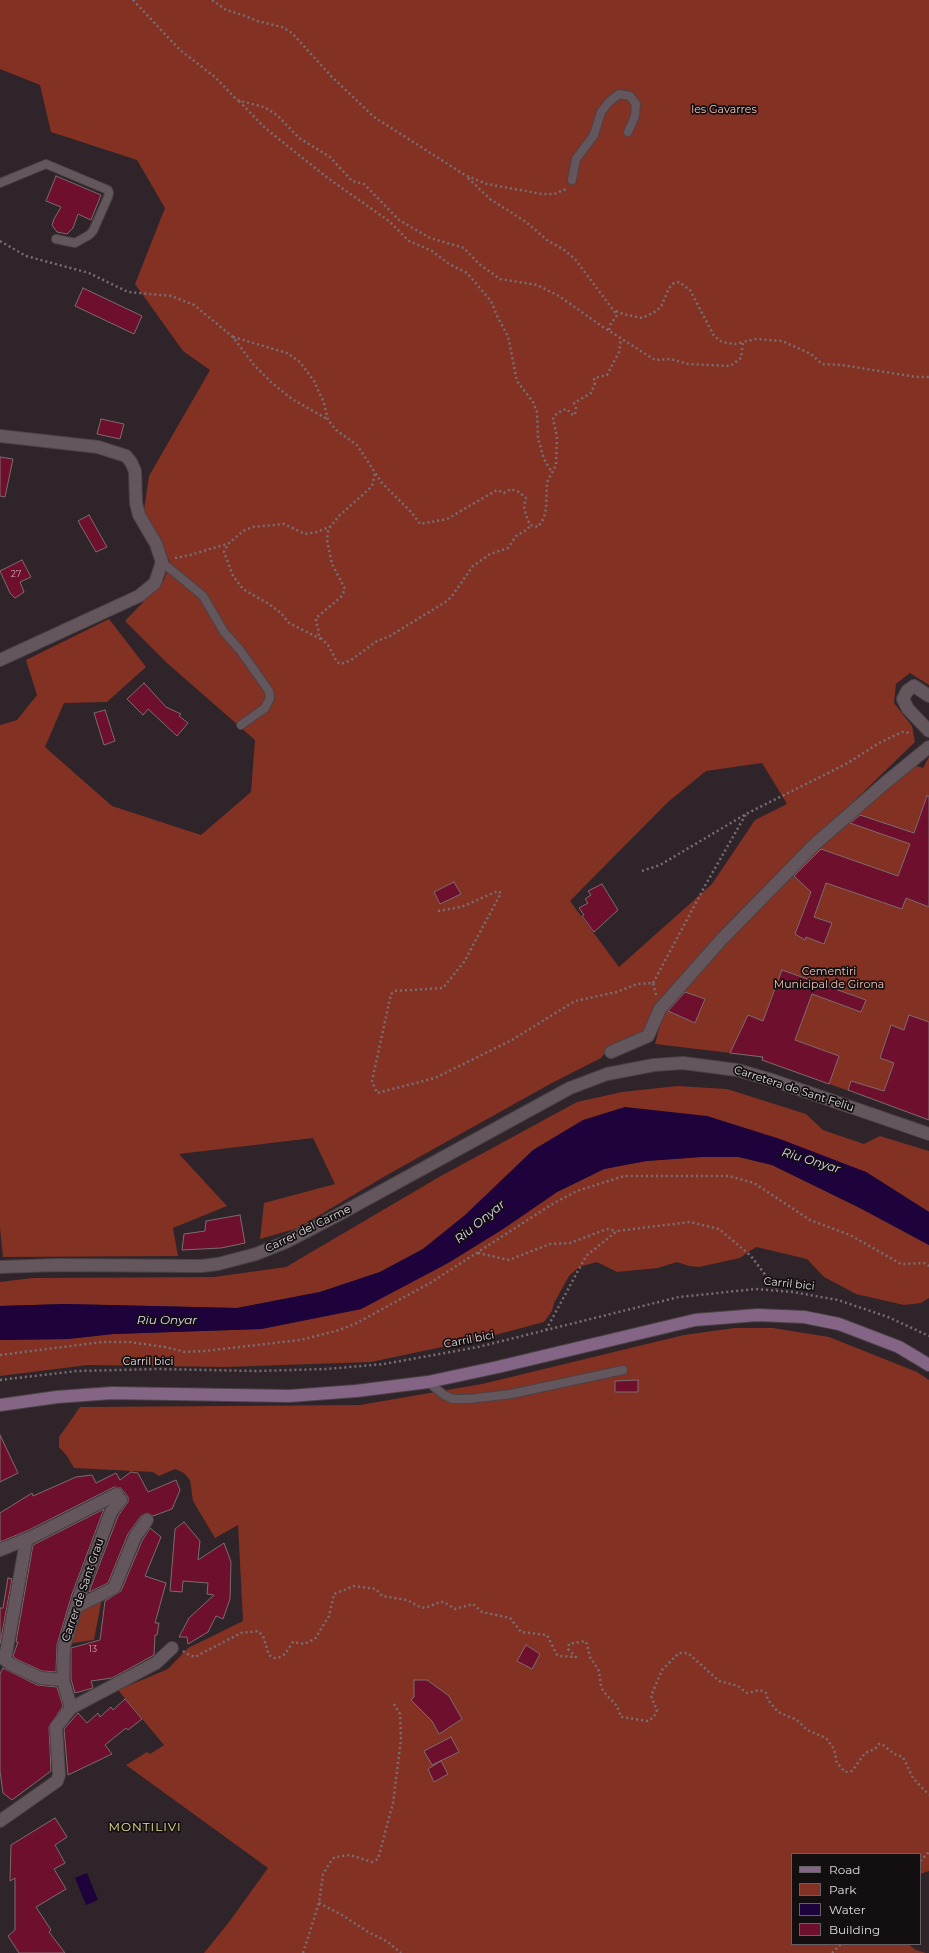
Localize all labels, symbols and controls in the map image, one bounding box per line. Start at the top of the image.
park label: les Gavarres [691,103,757,117]
house number: 27 [11,569,21,579]
park label: Cementiri Municipal de Girona [774,965,884,991]
street label: Carretera de Sant Feliu [732,1063,856,1115]
water label: Riu Onyar [780,1145,842,1177]
water label: Riu Onyar [452,1197,508,1247]
street label: Carrer del Carme [263,1203,353,1255]
street label: Carril bici [763,1275,815,1293]
water label: Riu Onyar [137,1313,197,1327]
street label: Carril bici [443,1329,495,1351]
street label: Carril bici [122,1355,174,1369]
street label: Carrer de Sant Grau [59,1537,107,1643]
house number: 13 [89,1644,97,1654]
district label: MONTILIVI [108,1820,182,1834]
legend [791,1853,921,1945]
text: Road [829,1862,860,1877]
text: Park [829,1882,856,1897]
text: Water [829,1902,865,1917]
text: Building [829,1922,880,1937]

